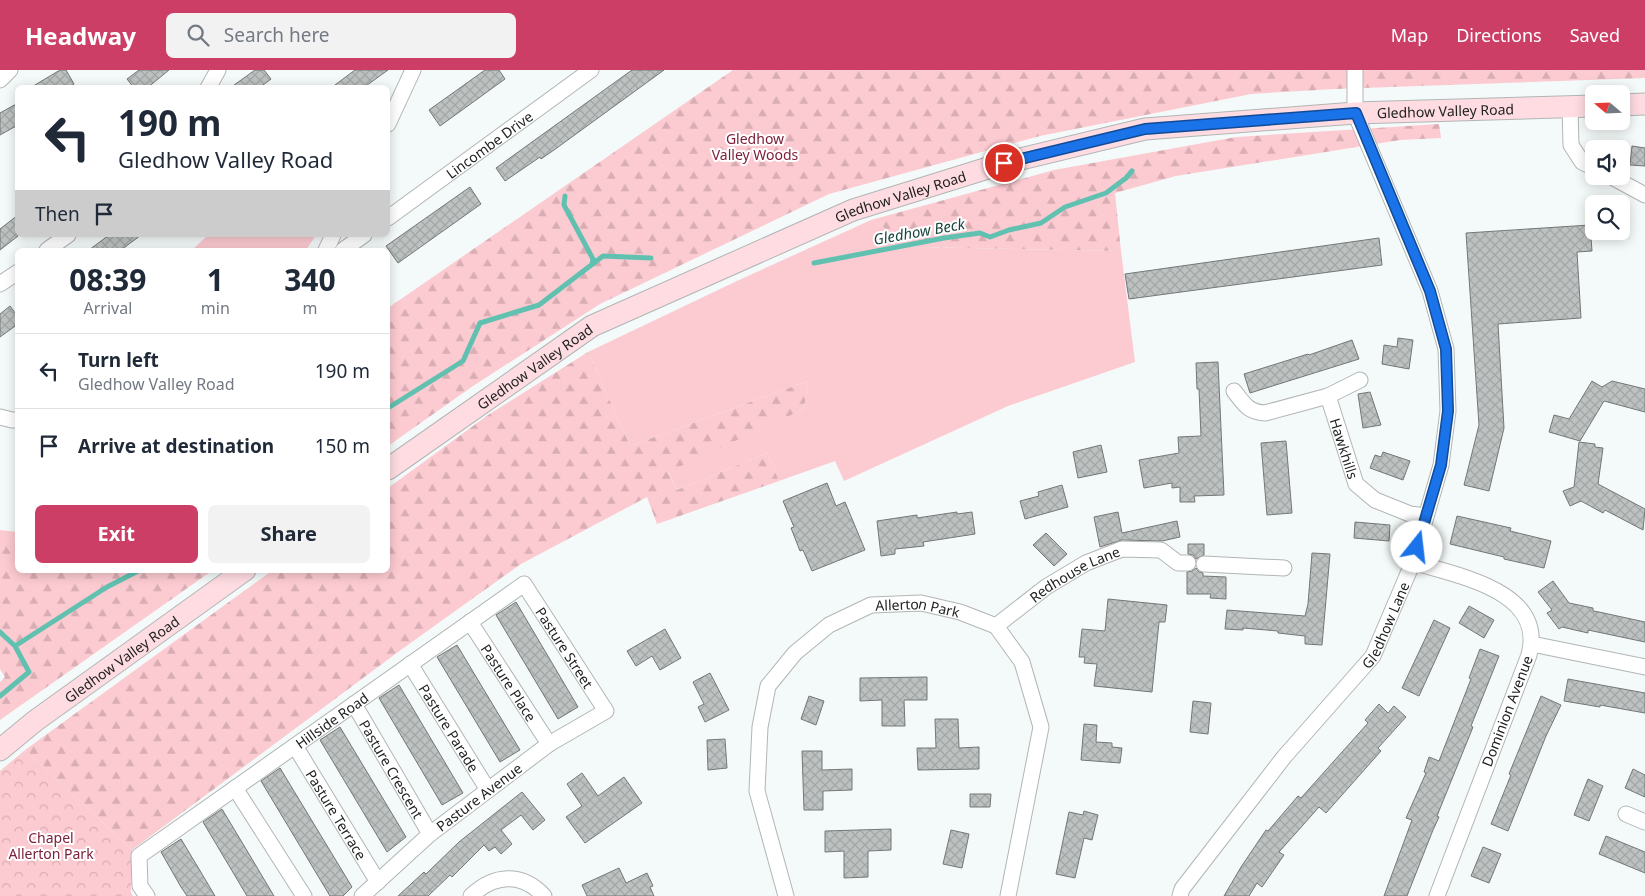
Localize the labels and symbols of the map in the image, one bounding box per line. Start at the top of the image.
north arrow [1585,85,1630,130]
street label: Gledhow Valley Road [1377,99,1514,122]
street label: Lincombe Drive [442,106,536,182]
park label: Gledhow Valley Woods [712,129,799,164]
pin [983,142,1025,184]
street label: Gledhow Valley Road [831,166,968,227]
water label: Gledhow Beck [872,213,967,249]
street label: Gledhow Valley Road [473,319,596,413]
street label: Hawkhills [1326,416,1363,482]
position arrow [1390,520,1442,572]
street label: Redhouse Lane [1025,541,1123,606]
street label: Gledhow Lane [1357,578,1413,672]
street label: Allerton Park [875,593,962,621]
street label: Pasture Street [532,603,598,692]
street label: Gledhow Valley Road [60,611,183,707]
street label: Pasture Place [477,640,541,725]
street label: Dominion Avenue [1477,653,1537,769]
street label: Pasture Parade [415,680,484,775]
street label: Hillside Road [291,688,372,752]
street label: Pasture Crescent [356,716,428,822]
street label: Pasture Avenue [432,758,526,836]
street label: Pasture Terrace [302,766,371,863]
park label: Chapel Allerton Park [8,828,94,863]

